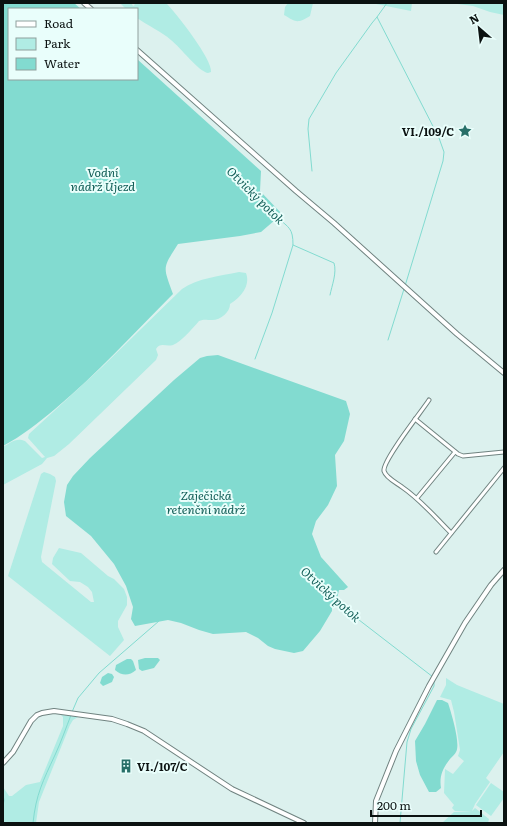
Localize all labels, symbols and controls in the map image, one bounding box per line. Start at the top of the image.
legend [8,8,138,80]
north arrow [459,8,499,48]
text: N [466,9,482,28]
text: Road [44,14,74,32]
text: Park [44,34,71,52]
text: Water [44,54,80,72]
place label: VI./109/C [402,123,454,139]
place icon: VI./109/C [457,123,473,139]
water label: Otvický potok [223,162,289,228]
water label: Vodní nádrž Újezd [71,163,135,195]
water label: Zaječická retenční nádrž [167,486,246,518]
water label: Otvický potok [297,562,365,626]
building icon: VI./107/C [118,758,134,774]
place label: VI./107/C [137,758,188,774]
scale bar [371,792,481,818]
text: 200 m [377,796,411,814]

